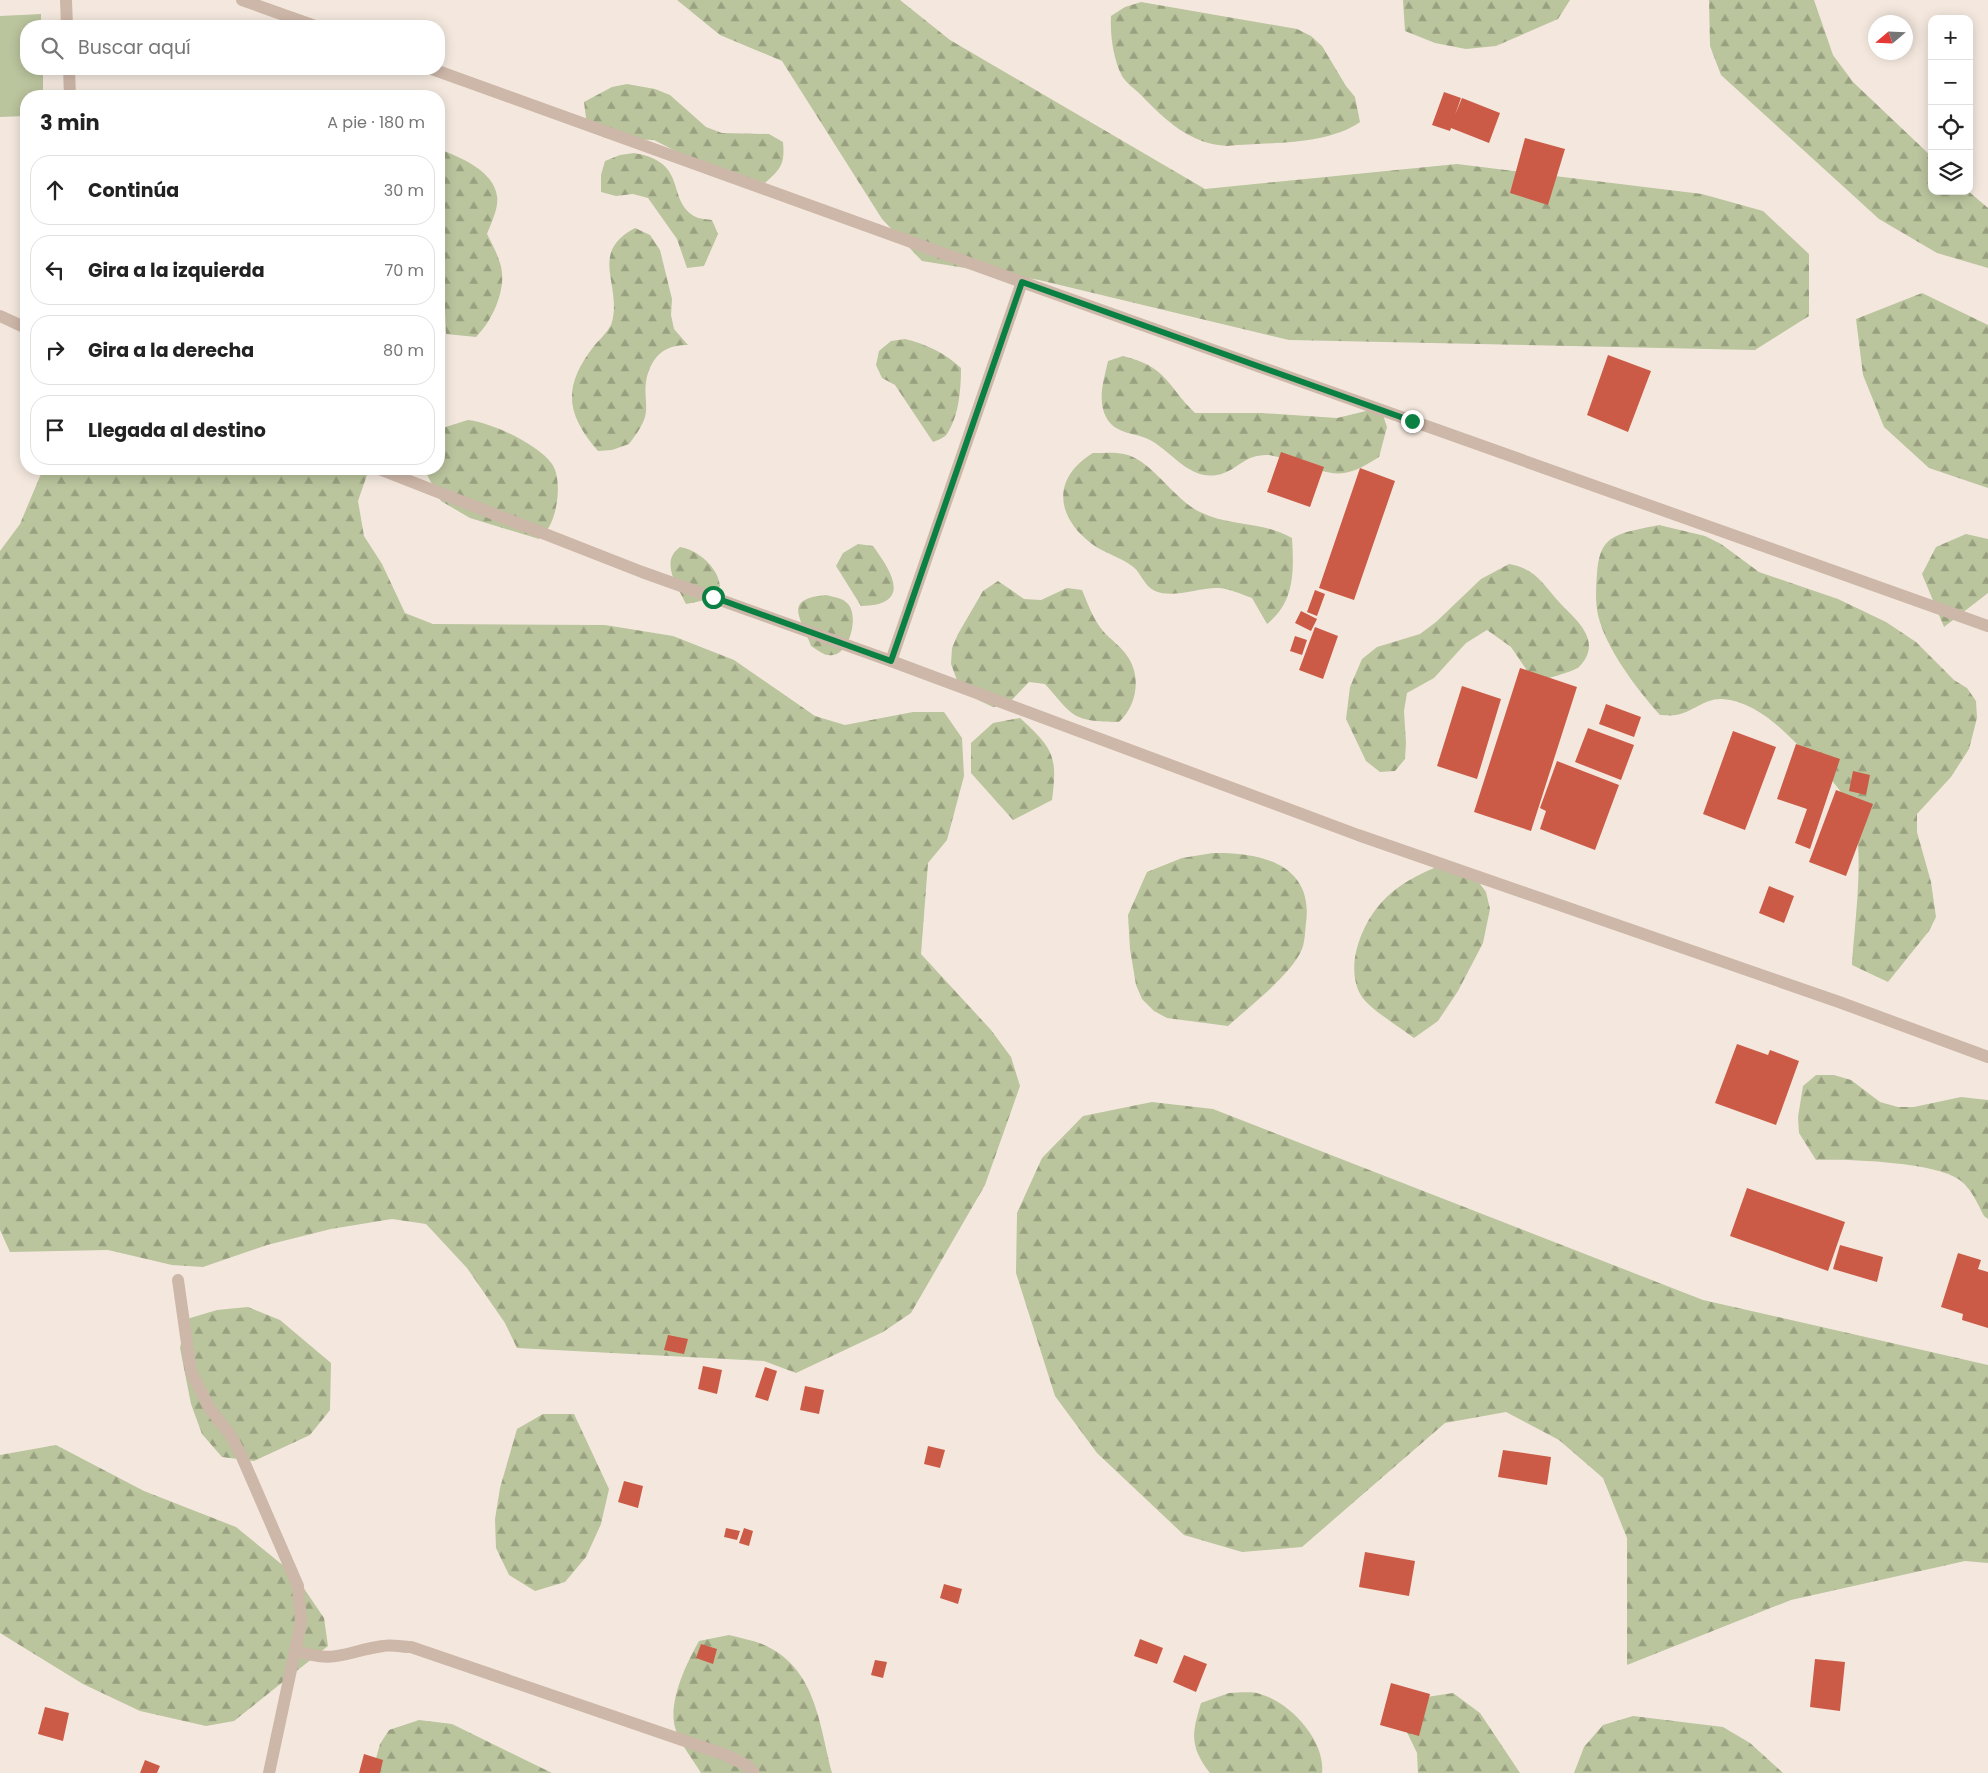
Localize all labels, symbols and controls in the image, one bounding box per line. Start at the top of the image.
north arrow [1868,15,1913,60]
map controls [1928,15,1973,195]
button: + [1928,15,1973,60]
search box [20,20,445,75]
icon: search [38,34,66,62]
text: Buscar aquí [78,34,191,61]
button: − [1928,60,1973,105]
button: locate [1928,105,1973,150]
text: 3 min [40,108,100,137]
text: A pie · 180 m [327,111,425,134]
button: layers [1928,150,1973,195]
icon: ahead [41,176,69,204]
text: Continúa [88,177,179,204]
text: 30 m [384,179,424,202]
icon: left [41,256,69,284]
text: Gira a la izquierda [88,257,265,284]
text: 70 m [384,259,424,282]
icon: right [41,336,69,364]
text: Gira a la derecha [88,337,254,364]
text: 80 m [383,339,424,362]
route end [1401,410,1424,433]
icon: arrive [41,416,69,444]
text: Llegada al destino [88,417,266,444]
route start [702,586,725,609]

